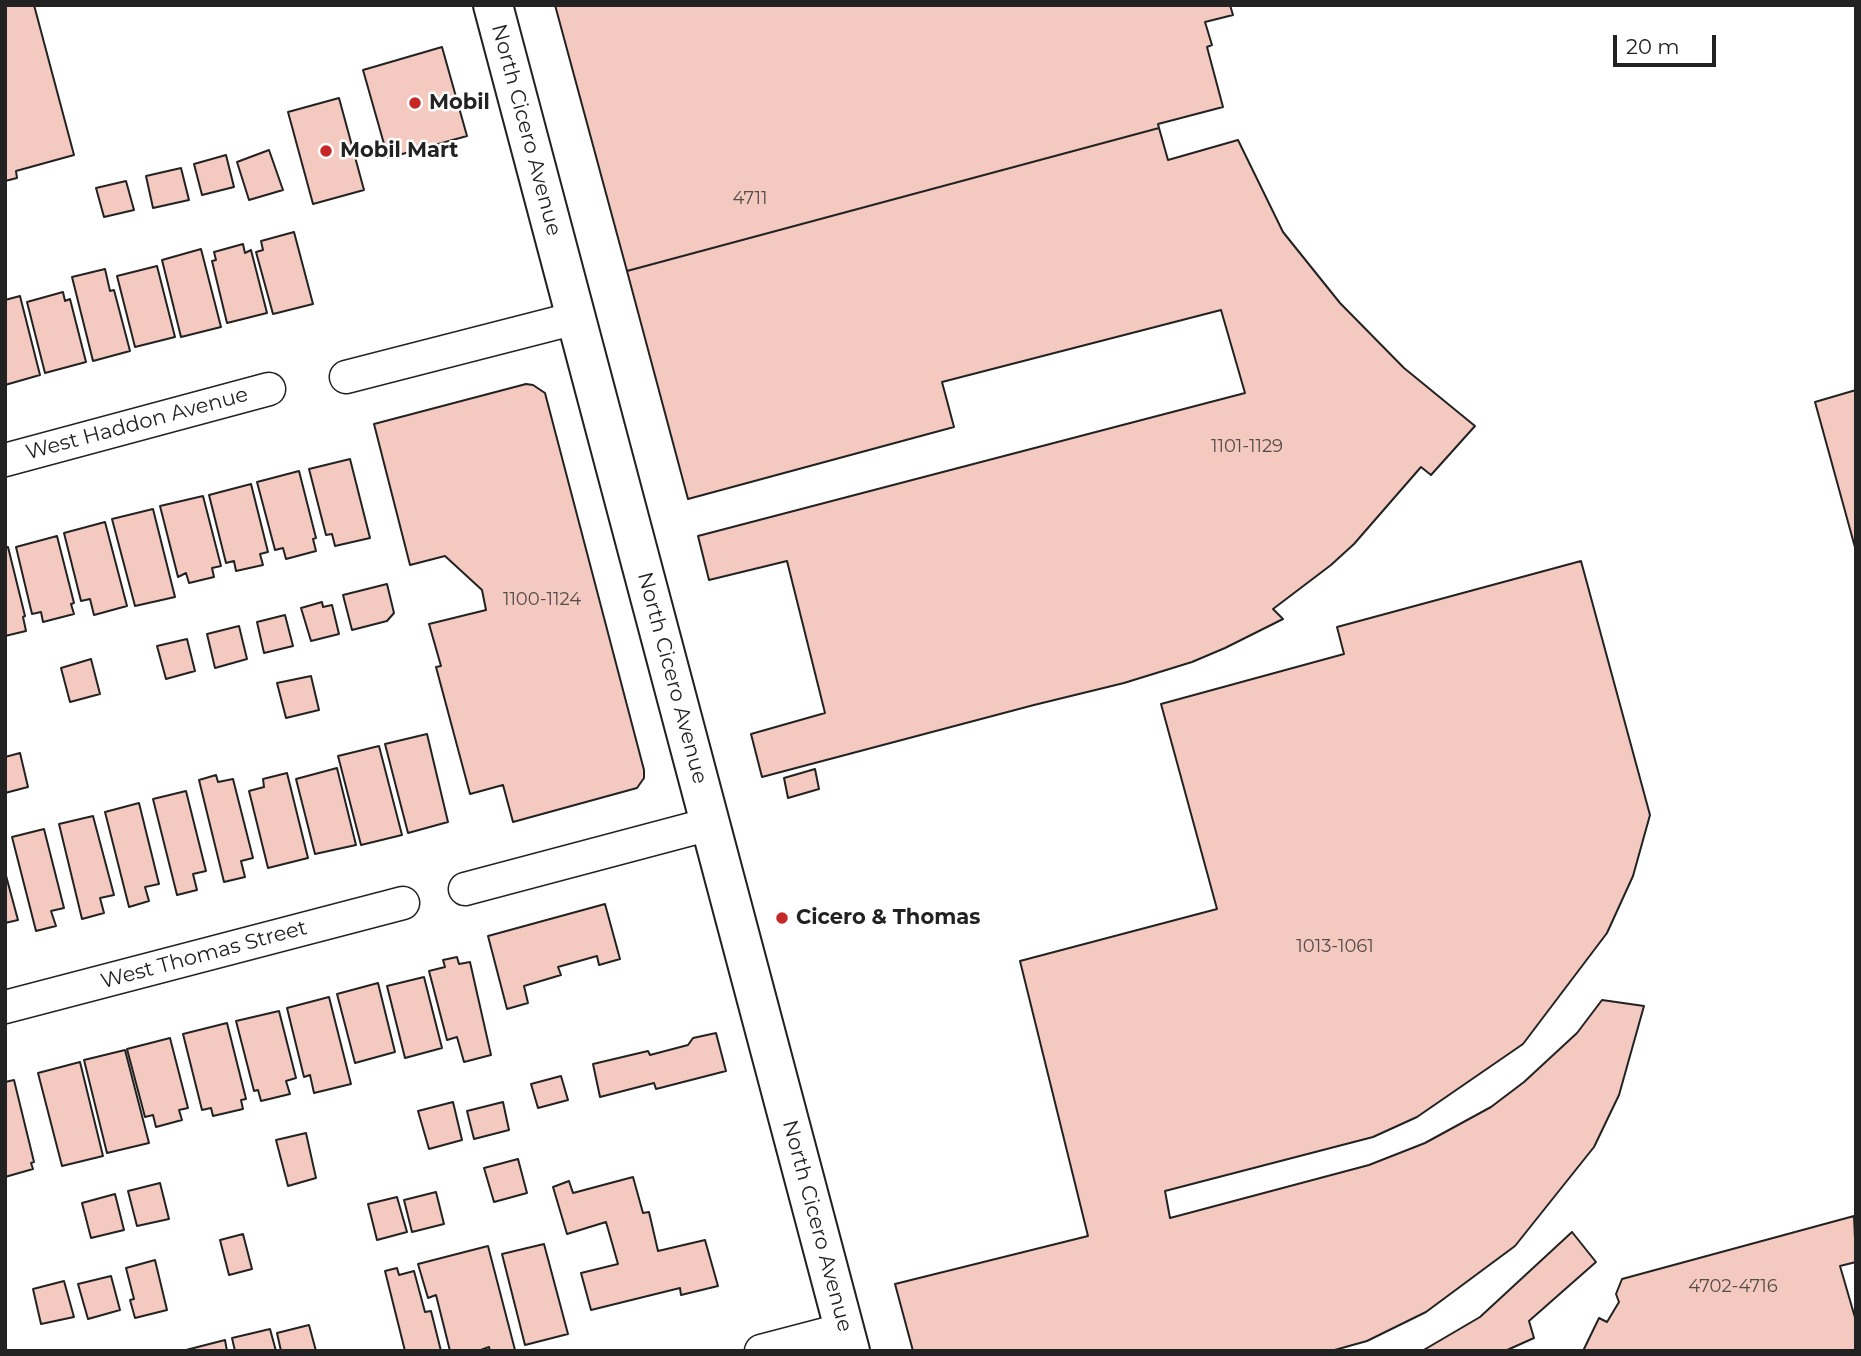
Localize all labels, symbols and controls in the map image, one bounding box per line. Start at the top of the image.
street label: North Cicero Avenue [486,21,566,239]
scale bar [1616,21,1719,65]
text: 20 m [1626,34,1680,59]
place label: Mobil [429,90,490,116]
marker: Mobil [407,95,423,111]
place label: Mobil Mart [340,138,458,164]
marker: Mobil Mart [318,143,334,159]
house number: 4711 [733,188,767,210]
street label: West Haddon Avenue [23,382,251,466]
house number: 1101-1129 [1211,436,1283,458]
street label: North Cicero Avenue [632,569,712,787]
house number: 1100-1124 [503,589,581,611]
place label: Cicero & Thomas [796,905,980,931]
marker: Cicero & Thomas [774,910,790,926]
street label: West Thomas Street [98,915,310,995]
house number: 1013-1061 [1296,936,1374,958]
street label: North Cicero Avenue [777,1117,857,1335]
house number: 4702-4716 [1688,1276,1778,1298]

